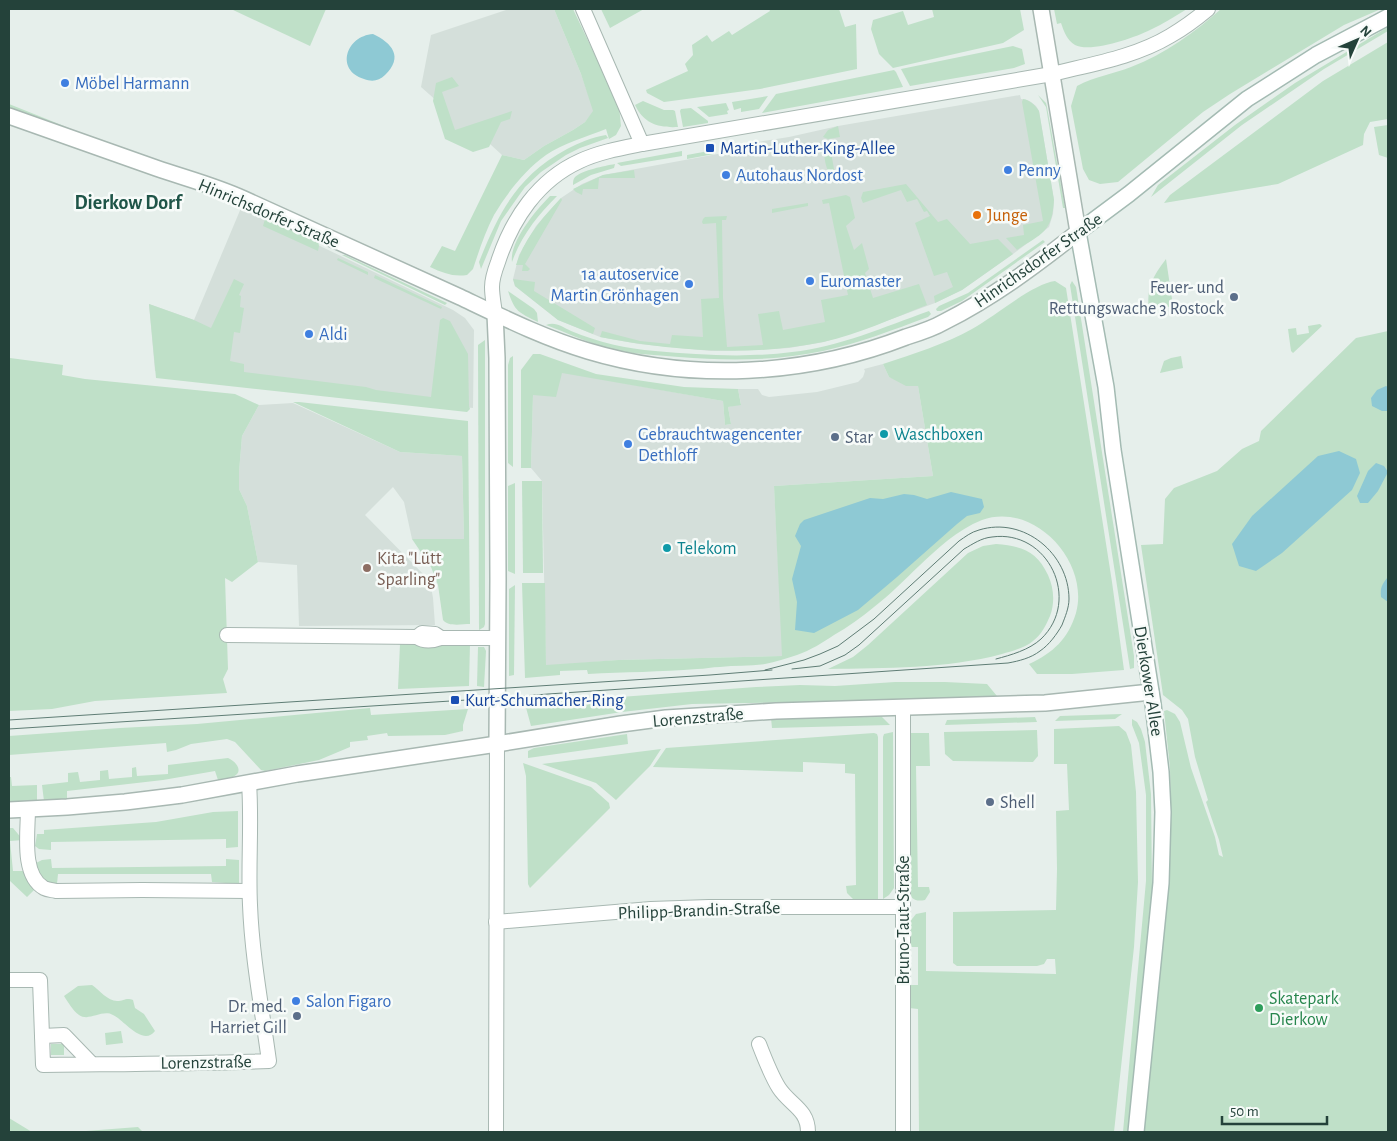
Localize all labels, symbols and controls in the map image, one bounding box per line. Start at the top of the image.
north arrow [1332,15,1382,65]
text: N [1357,23,1374,40]
place label: Möbel Harmann [75,75,189,93]
marker: Möbel Harmann [59,77,71,89]
place label: Martin-Luther-King-Allee [720,140,895,158]
marker: Martin-Luther-King-Allee [704,142,716,154]
place label: Penny [1018,162,1061,180]
marker: Penny [1002,164,1014,176]
place label: Autohaus Nordost [736,167,863,185]
marker: Autohaus Nordost [720,169,732,181]
street label: Hinrichsdorfer Straße [195,176,342,252]
district label: Dierkow Dorf [74,193,183,213]
place label: Junge [987,207,1028,225]
marker: Junge [971,209,983,221]
street label: Hinrichsdorfer Straße [971,210,1106,312]
place label: 1a autoservice Martin Grönhagen [550,266,679,305]
place label: Euromaster [820,273,901,291]
marker: Euromaster [804,275,816,287]
marker: 1a autoservice Martin Grönhagen [683,278,695,290]
place label: Feuer- und Rettungswache 3 Rostock [1049,279,1225,318]
marker: Feuer- und Rettungswache 3 Rostock [1228,291,1240,303]
place label: Aldi [319,326,348,344]
marker: Aldi [303,328,315,340]
place label: Gebrauchtwagencenter Dethloff [638,426,802,465]
place label: Waschboxen [894,426,983,444]
marker: Waschboxen [878,428,890,440]
place label: Star [845,429,873,447]
marker: Star [829,431,841,443]
marker: Gebrauchtwagencenter Dethloff [622,438,634,450]
place label: Telekom [677,540,737,558]
marker: Telekom [661,542,673,554]
place label: Kita "Lütt Sparling" [377,550,442,589]
marker: Kita "Lütt Sparling" [361,562,373,574]
street label: Dierkower Allee [1130,625,1166,738]
place label: Kurt-Schumacher-Ring [465,692,624,710]
marker: Kurt-Schumacher-Ring [449,694,461,706]
street label: Lorenzstraße [652,705,744,731]
place label: Shell [1000,794,1035,812]
marker: Shell [984,796,996,808]
street label: Bruno-Taut-Straße [895,855,913,985]
street label: Philipp-Brandin-Straße [617,899,781,923]
place label: Skatepark Dierkow [1269,990,1339,1029]
place label: Salon Figaro [306,993,391,1011]
marker: Salon Figaro [290,995,302,1007]
place label: Dr. med. Harriet Gill [210,998,287,1037]
marker: Skatepark Dierkow [1253,1002,1265,1014]
marker: Dr. med. Harriet Gill [291,1010,303,1022]
street label: Lorenzstraße [160,1053,252,1073]
scale bar [1222,1094,1327,1126]
text: 50 m [1230,1104,1259,1119]

